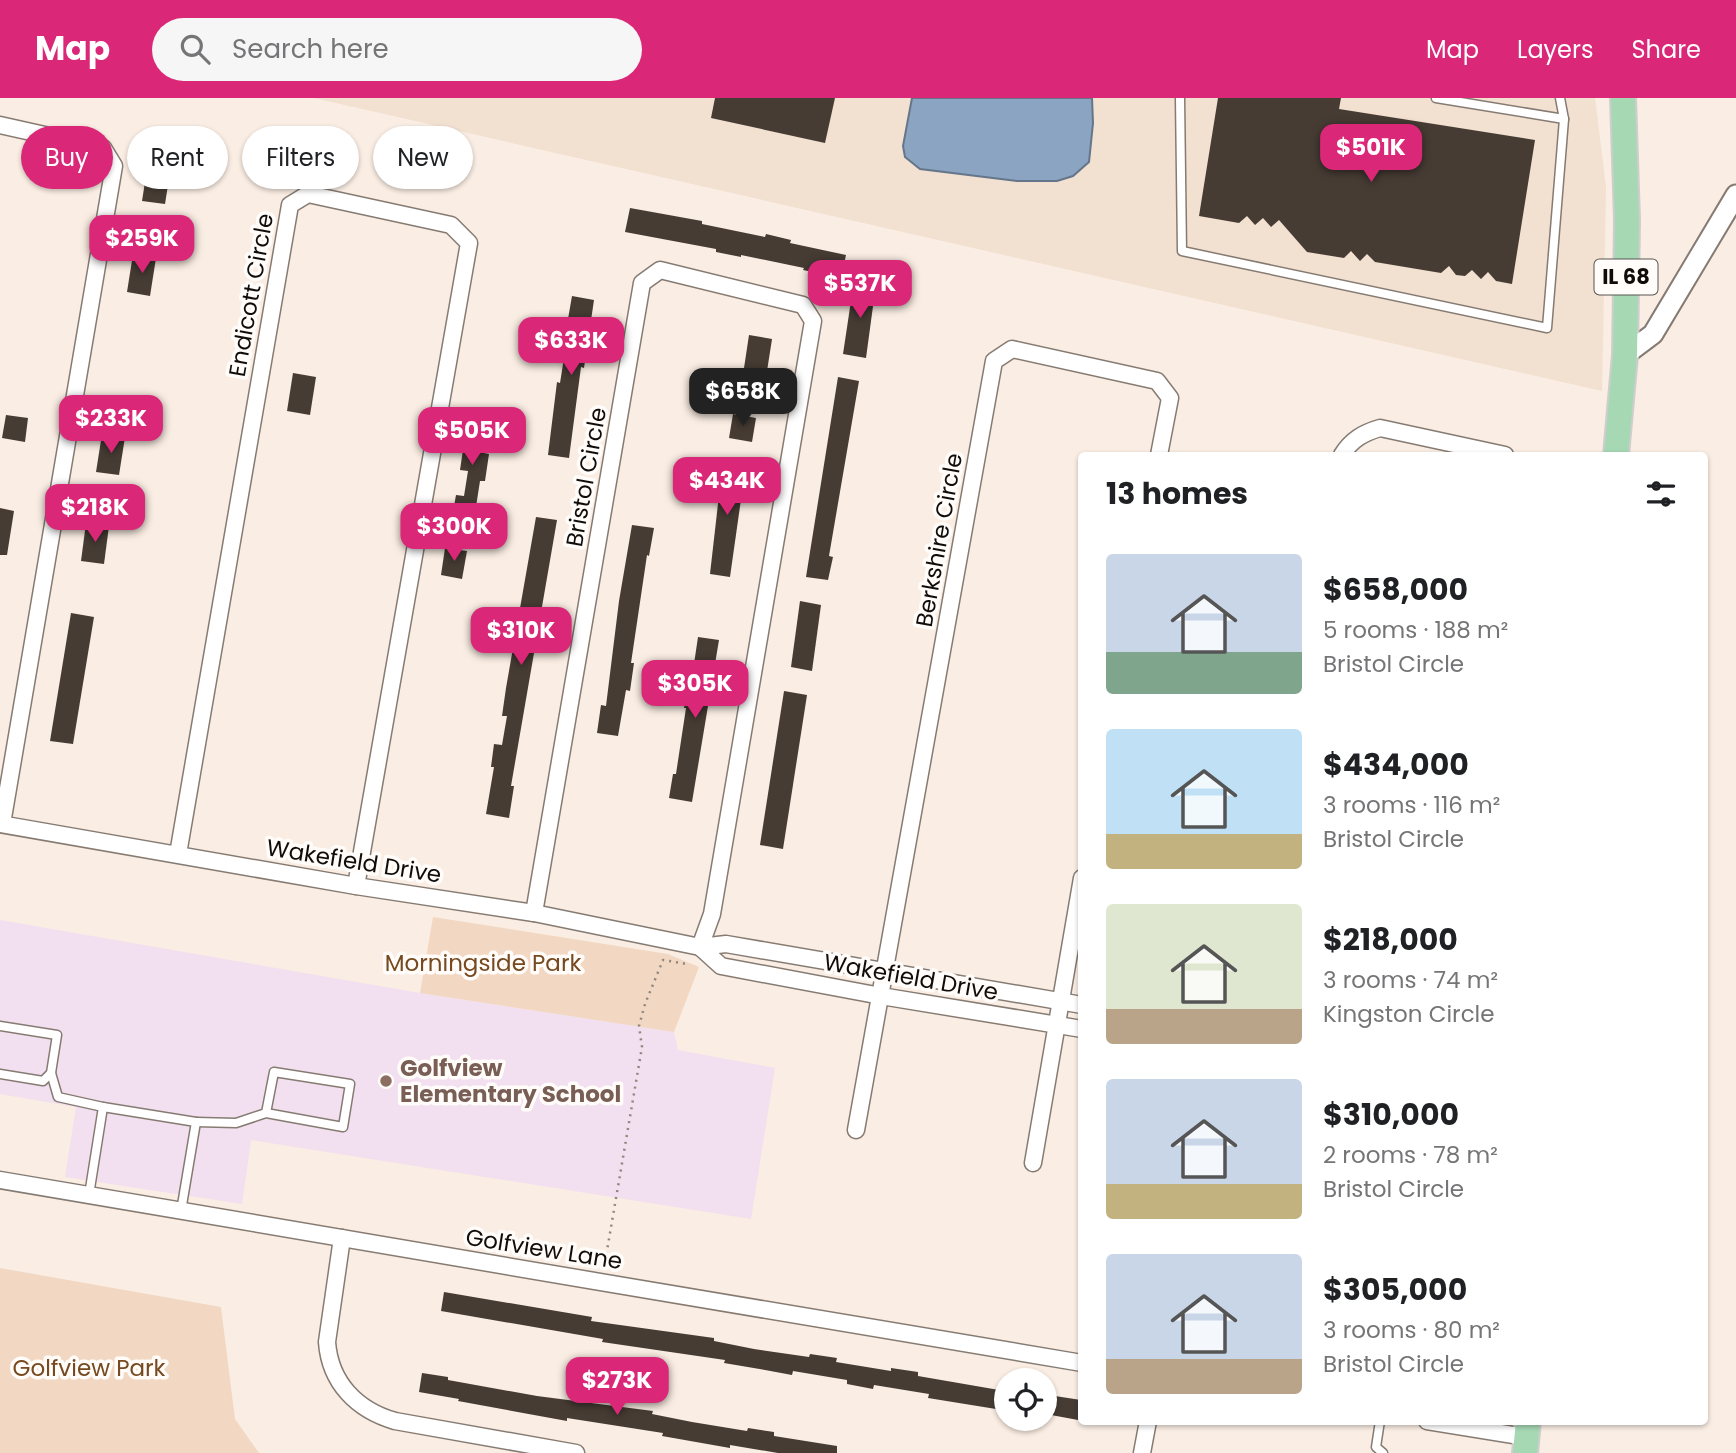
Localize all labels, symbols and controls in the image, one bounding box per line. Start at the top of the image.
search box [152,18,642,81]
text: Map [35,25,110,72]
icon: search [176,30,214,68]
text: Search here [232,31,389,67]
text: Map [1426,33,1479,66]
text: Layers [1517,33,1593,66]
text: Share [1631,33,1701,66]
pin: $501K [1322,125,1420,184]
chip: Buy [21,126,113,189]
chip: Rent [127,126,228,189]
chip: Filters [242,126,359,189]
chip: New [373,126,473,189]
text: $501K [1336,131,1406,163]
street label: Endicott Circle [221,211,281,379]
pin: $259K [93,216,191,275]
text: $259K [105,222,179,254]
pin: $537K [811,260,909,320]
road number: IL 68 [1594,260,1658,294]
text: $537K [824,267,896,299]
pin: $633K [522,317,620,377]
text: $633K [534,324,608,356]
pin: $658K [694,368,792,428]
text: $658K [705,375,781,407]
pin: $233K [62,396,160,455]
text: $233K [75,402,147,434]
street label: Bristol Circle [558,405,614,549]
pin: $505K [423,408,521,467]
text: $505K [434,414,510,446]
street label: Berkshire Circle [908,451,970,629]
pin: $434K [678,458,776,517]
text: $434K [689,464,765,496]
text: 13 homes [1106,472,1248,515]
icon: filters [1642,475,1680,513]
pin: $218K [46,484,144,544]
text: $218K [61,491,129,523]
pin: $300K [405,504,503,563]
text: $300K [416,510,492,542]
text: $658,000 [1323,568,1468,611]
icon: home [1162,582,1246,666]
pin: $310K [472,608,570,667]
text: $310K [487,614,555,646]
text: 5 rooms · 188 m² [1323,614,1508,646]
text: Bristol Circle [1323,648,1464,680]
pin: $305K [646,660,744,720]
text: $305K [657,667,733,699]
text: $434,000 [1323,743,1469,786]
icon: home [1162,757,1246,841]
text: 3 rooms · 116 m² [1323,789,1500,821]
text: Bristol Circle [1323,823,1464,855]
street label: Wakefield Drive [264,831,444,891]
text: $218,000 [1323,918,1458,961]
icon: home [1162,932,1246,1016]
street label: Wakefield Drive [821,946,1001,1008]
park label: Morningside Park [385,947,581,979]
text: 3 rooms · 74 m² [1323,964,1498,996]
text: Kingston Circle [1323,998,1495,1030]
place label: Golfview Elementary School [400,1052,621,1110]
marker: Golfview Elementary School [378,1073,394,1089]
text: $310,000 [1323,1093,1459,1136]
icon: home [1162,1107,1246,1191]
text: 2 rooms · 78 m² [1323,1139,1498,1171]
text: Bristol Circle [1323,1173,1464,1205]
street label: Golfview Lane [463,1221,625,1277]
text: $305,000 [1323,1268,1467,1311]
icon: home [1162,1282,1246,1366]
text: 3 rooms · 80 m² [1323,1314,1500,1346]
text: Bristol Circle [1323,1348,1464,1380]
park label: Golfview Park [13,1352,166,1384]
pin: $273K [568,1358,666,1417]
text: $273K [582,1364,652,1396]
map controls [994,1368,1057,1431]
button: locate [994,1368,1057,1431]

